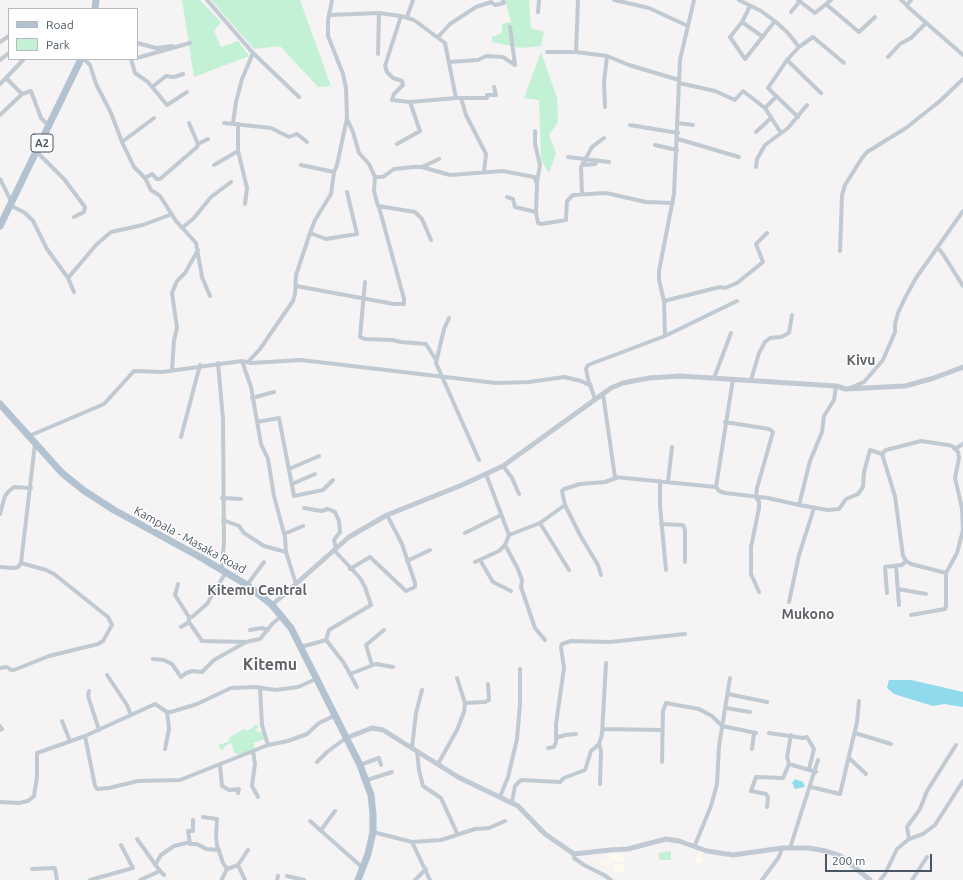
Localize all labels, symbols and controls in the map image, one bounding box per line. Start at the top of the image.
legend [8,8,138,60]
text: Road [46,18,74,31]
text: Park [46,38,70,51]
road number: A2 [31,134,53,152]
district label: Kivu [847,352,875,368]
street label: Kampala - Masaka Road [131,503,249,577]
district label: Kitemu Central [207,582,307,598]
district label: Mukono [781,606,835,622]
district label: Kitemu [243,655,297,675]
scale bar [827,846,934,872]
text: 200 m [832,854,865,867]

